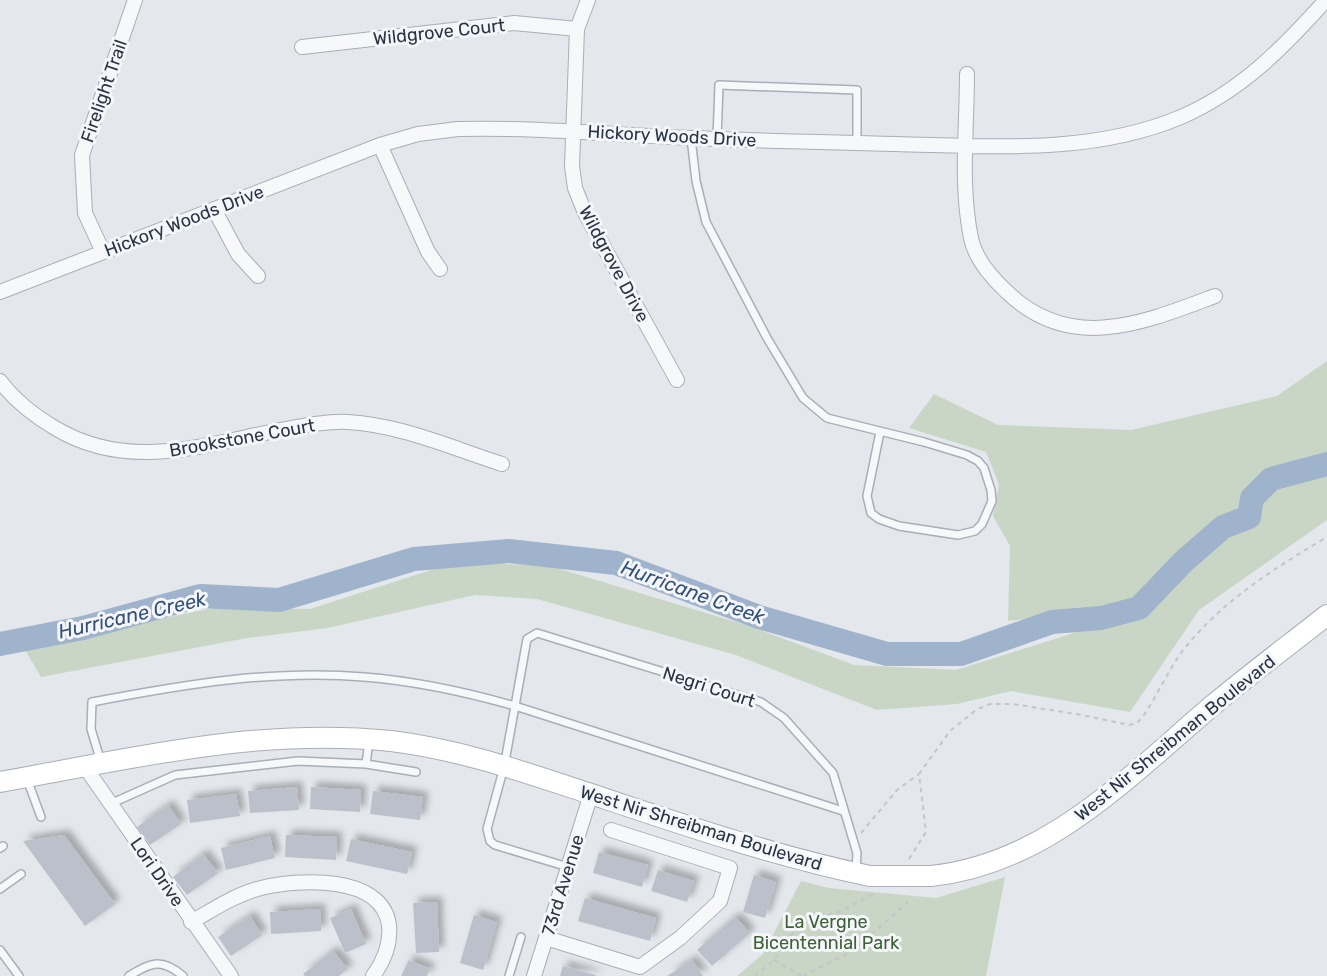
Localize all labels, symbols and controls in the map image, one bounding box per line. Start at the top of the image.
street label: Wildgrove Court [372,14,506,50]
street label: Firelight Trail [76,37,132,145]
street label: Hickory Woods Drive [587,121,757,151]
street label: Hickory Woods Drive [101,180,267,262]
street label: Wildgrove Drive [574,202,654,326]
street label: Brookstone Court [167,414,317,462]
water label: Hurricane Creek [618,555,769,629]
water label: Hurricane Creek [56,586,209,644]
street label: West Nir Shreibman Boulevard [1070,650,1280,826]
street label: Negri Court [660,662,758,712]
street label: West Nir Shreibman Boulevard [577,781,825,875]
street label: 73rd Avenue [537,832,589,938]
street label: Lori Drive [125,833,189,911]
park label: La Vergne Bicentennial Park [753,911,900,954]

